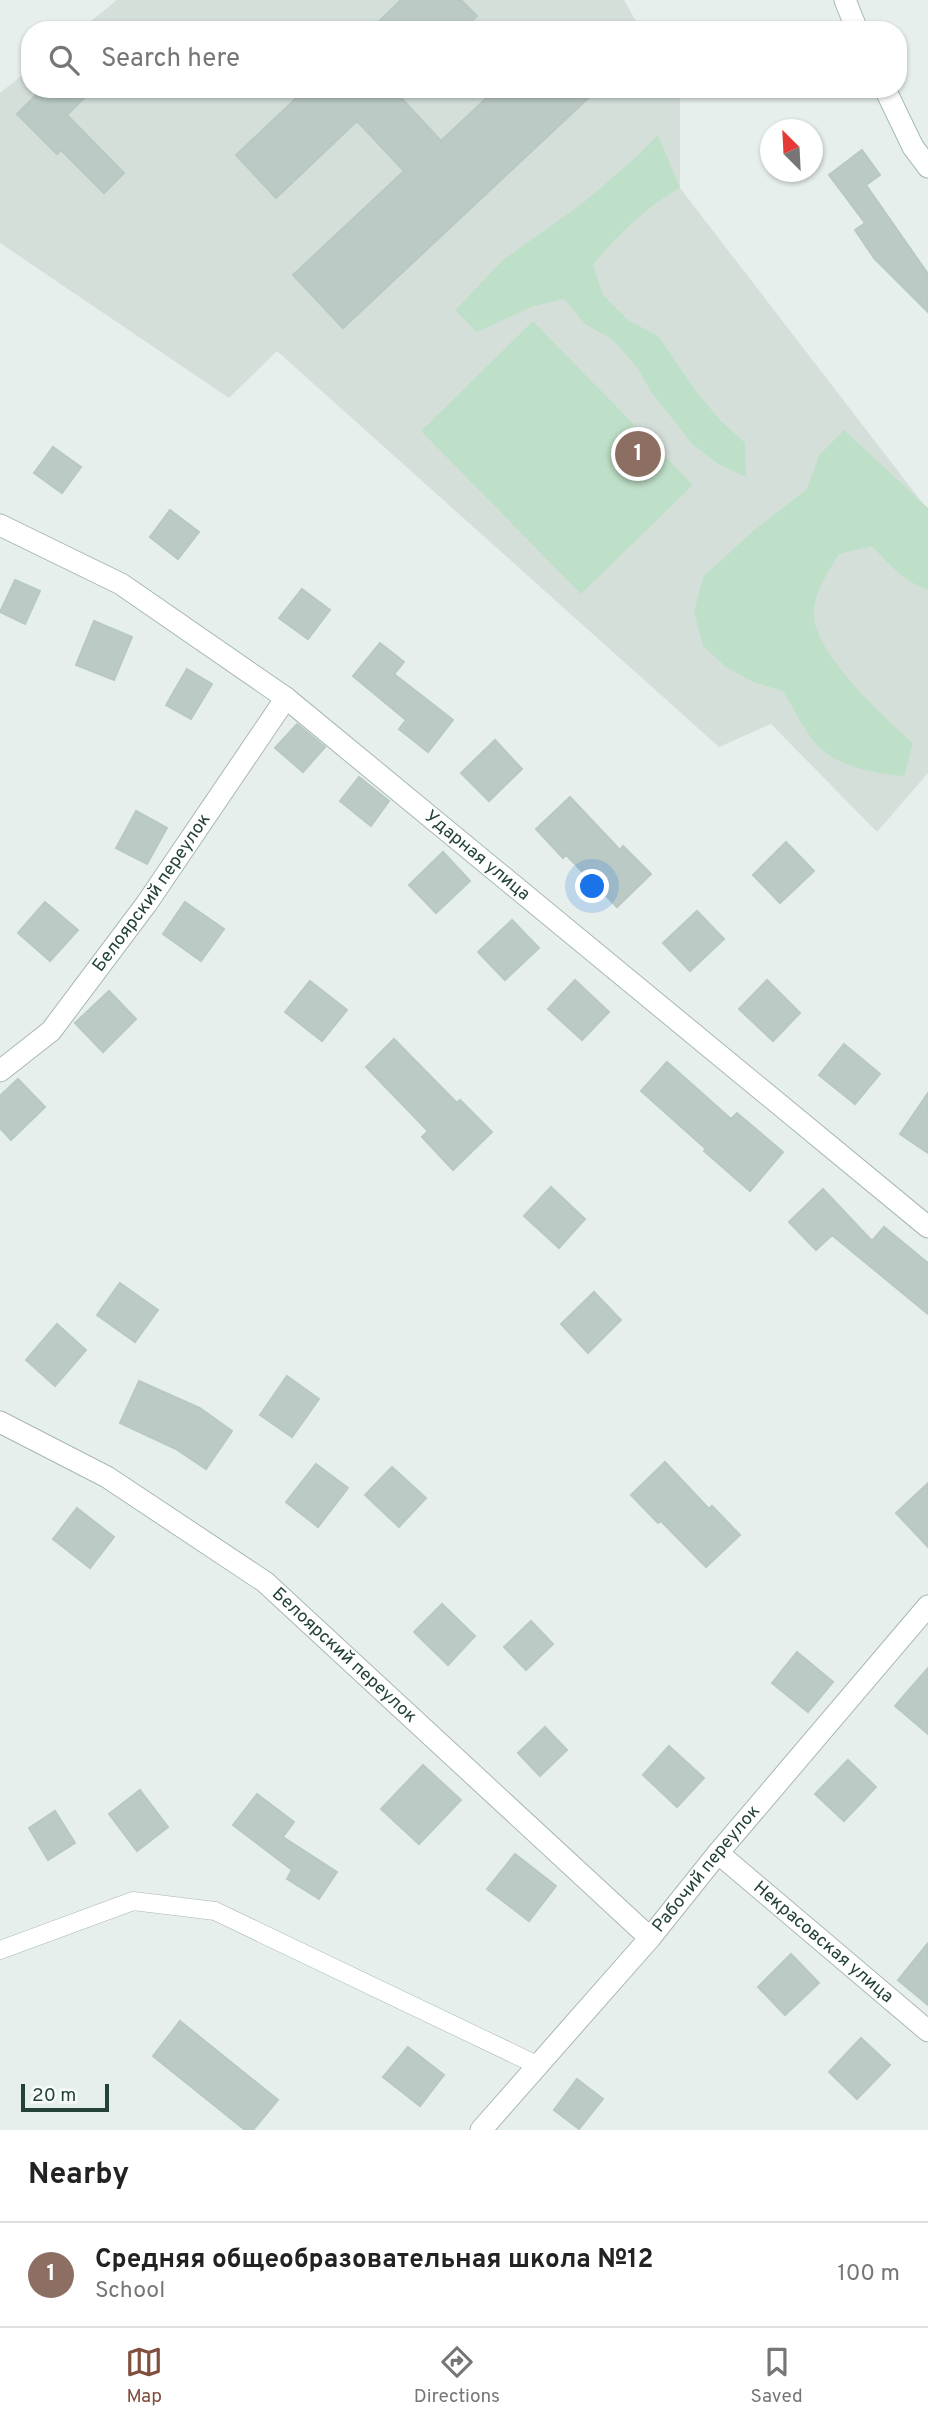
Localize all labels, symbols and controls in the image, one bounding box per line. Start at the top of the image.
search box [21,21,907,98]
icon: search [45,41,83,79]
text: Search here [101,43,240,76]
north arrow [760,119,823,182]
pin: 1 [615,428,661,480]
street label: Ударная улица [420,805,535,906]
street label: Белоярский переулок [88,809,216,977]
your location [575,869,609,903]
street label: Белоярский переулок [267,1583,422,1728]
street label: Рабочий переулок [647,1800,765,1937]
street label: Некрасовская улица [748,1876,898,2008]
scale bar [21,2081,108,2113]
text: 20 m [32,2084,76,2108]
text: Nearby [28,2157,129,2194]
text: Средняя общеобразовательная школа №12 [95,2244,654,2277]
text: 1 [46,2260,56,2289]
text: 100 m [837,2260,900,2289]
text: School [95,2277,165,2306]
tab: Map [125,2343,163,2409]
tab: Directions [414,2343,500,2409]
tab: Saved [751,2343,803,2409]

